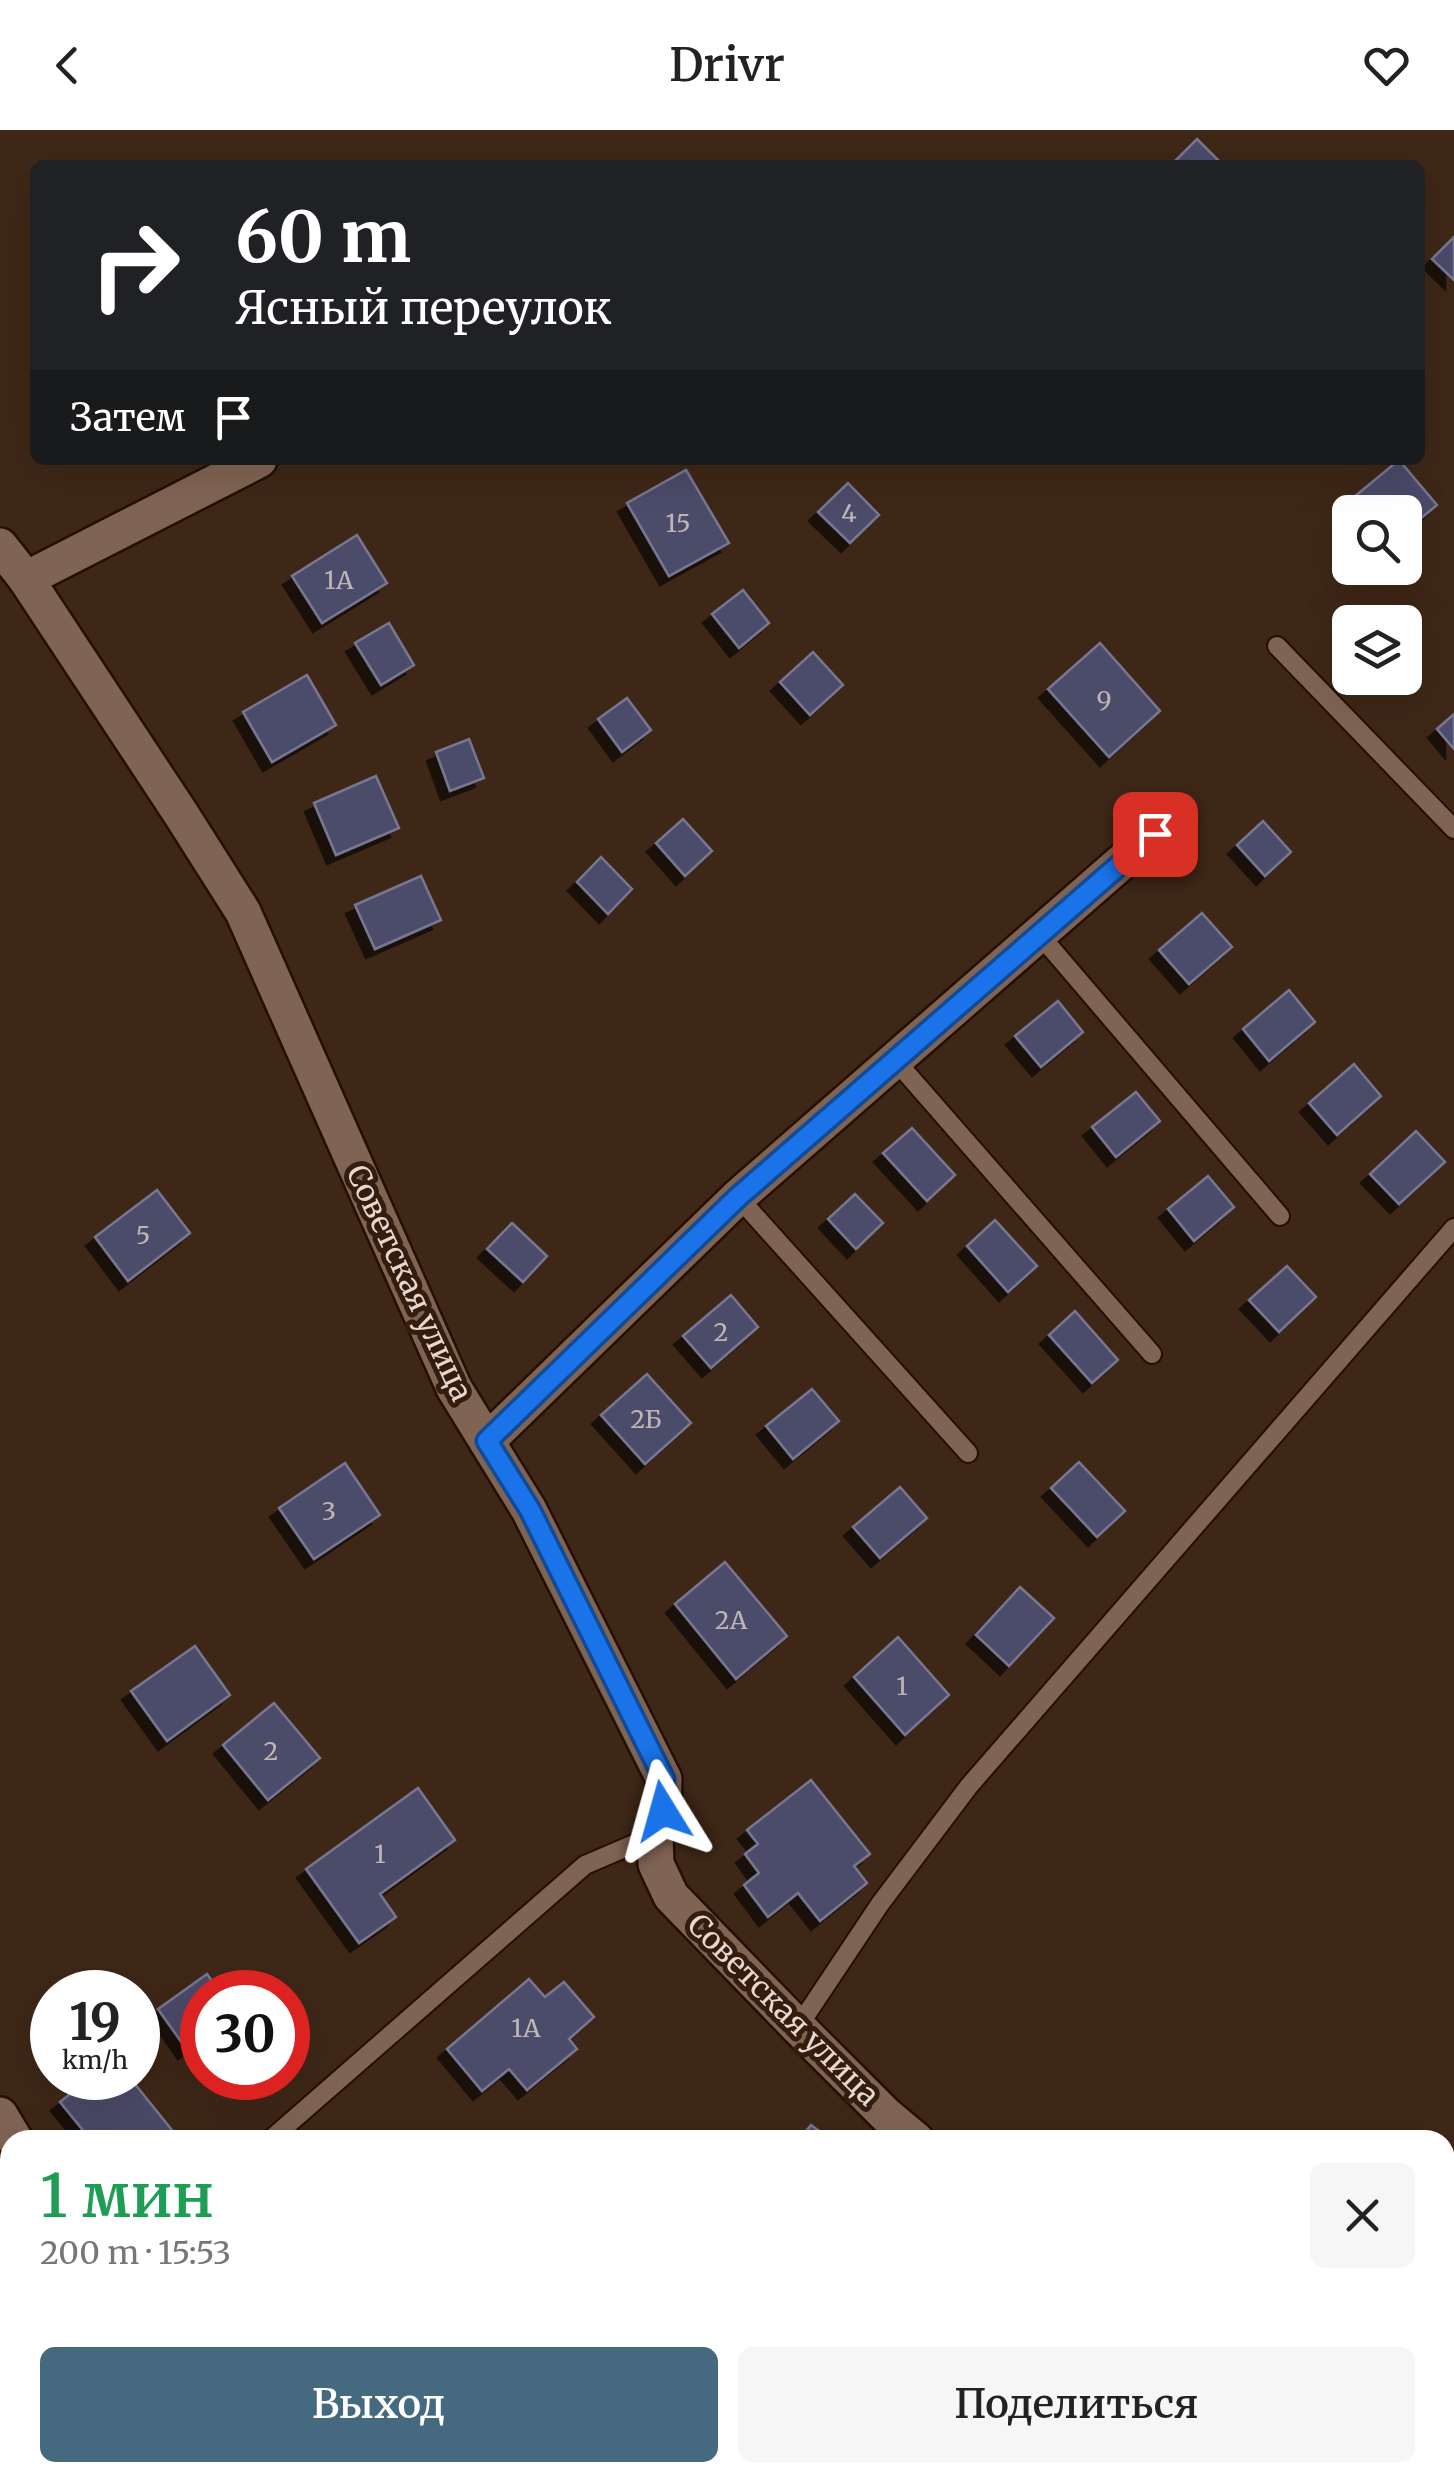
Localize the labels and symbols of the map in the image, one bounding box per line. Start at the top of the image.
house number: 4 [841,497,857,529]
house number: 15 [665,507,691,539]
house number: 1А [324,564,354,596]
house number: 9 [1096,684,1112,716]
pin [1113,792,1198,877]
street label: Советская улица [339,1158,481,1407]
house number: 5 [136,1219,150,1251]
house number: 2 [714,1316,728,1348]
house number: 2Б [630,1403,662,1435]
house number: 3 [322,1495,336,1527]
house number: 2А [715,1604,748,1636]
house number: 1 [896,1670,908,1702]
house number: 2 [264,1735,278,1767]
position arrow [611,1759,715,1863]
house number: 1 [374,1838,386,1870]
street label: Советская улица [680,1905,888,2113]
speed limit sign: 30 [180,1970,310,2100]
house number: 1А [511,2012,541,2044]

